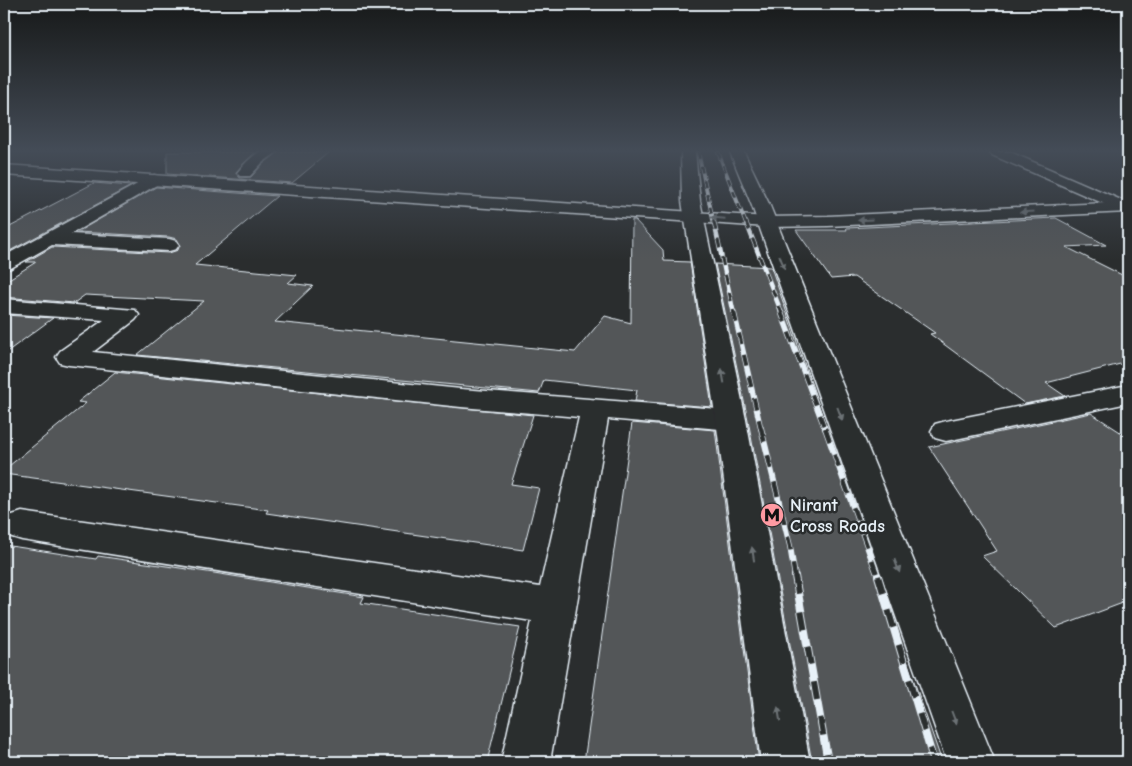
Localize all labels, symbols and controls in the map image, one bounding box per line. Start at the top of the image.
one-way arrow [1019,208,1035,216]
one-way arrow [710,214,726,222]
one-way arrow [857,216,873,224]
one-way arrow [778,255,786,270]
one-way arrow [719,368,727,384]
one-way arrow [836,407,844,421]
place label: Nirant Cross Roads [790,495,885,537]
metro station icon: Nirant Cross Roads [759,502,785,528]
one-way arrow [748,545,756,561]
one-way arrow [893,559,901,574]
one-way arrow [774,706,782,722]
one-way arrow [951,711,959,725]

